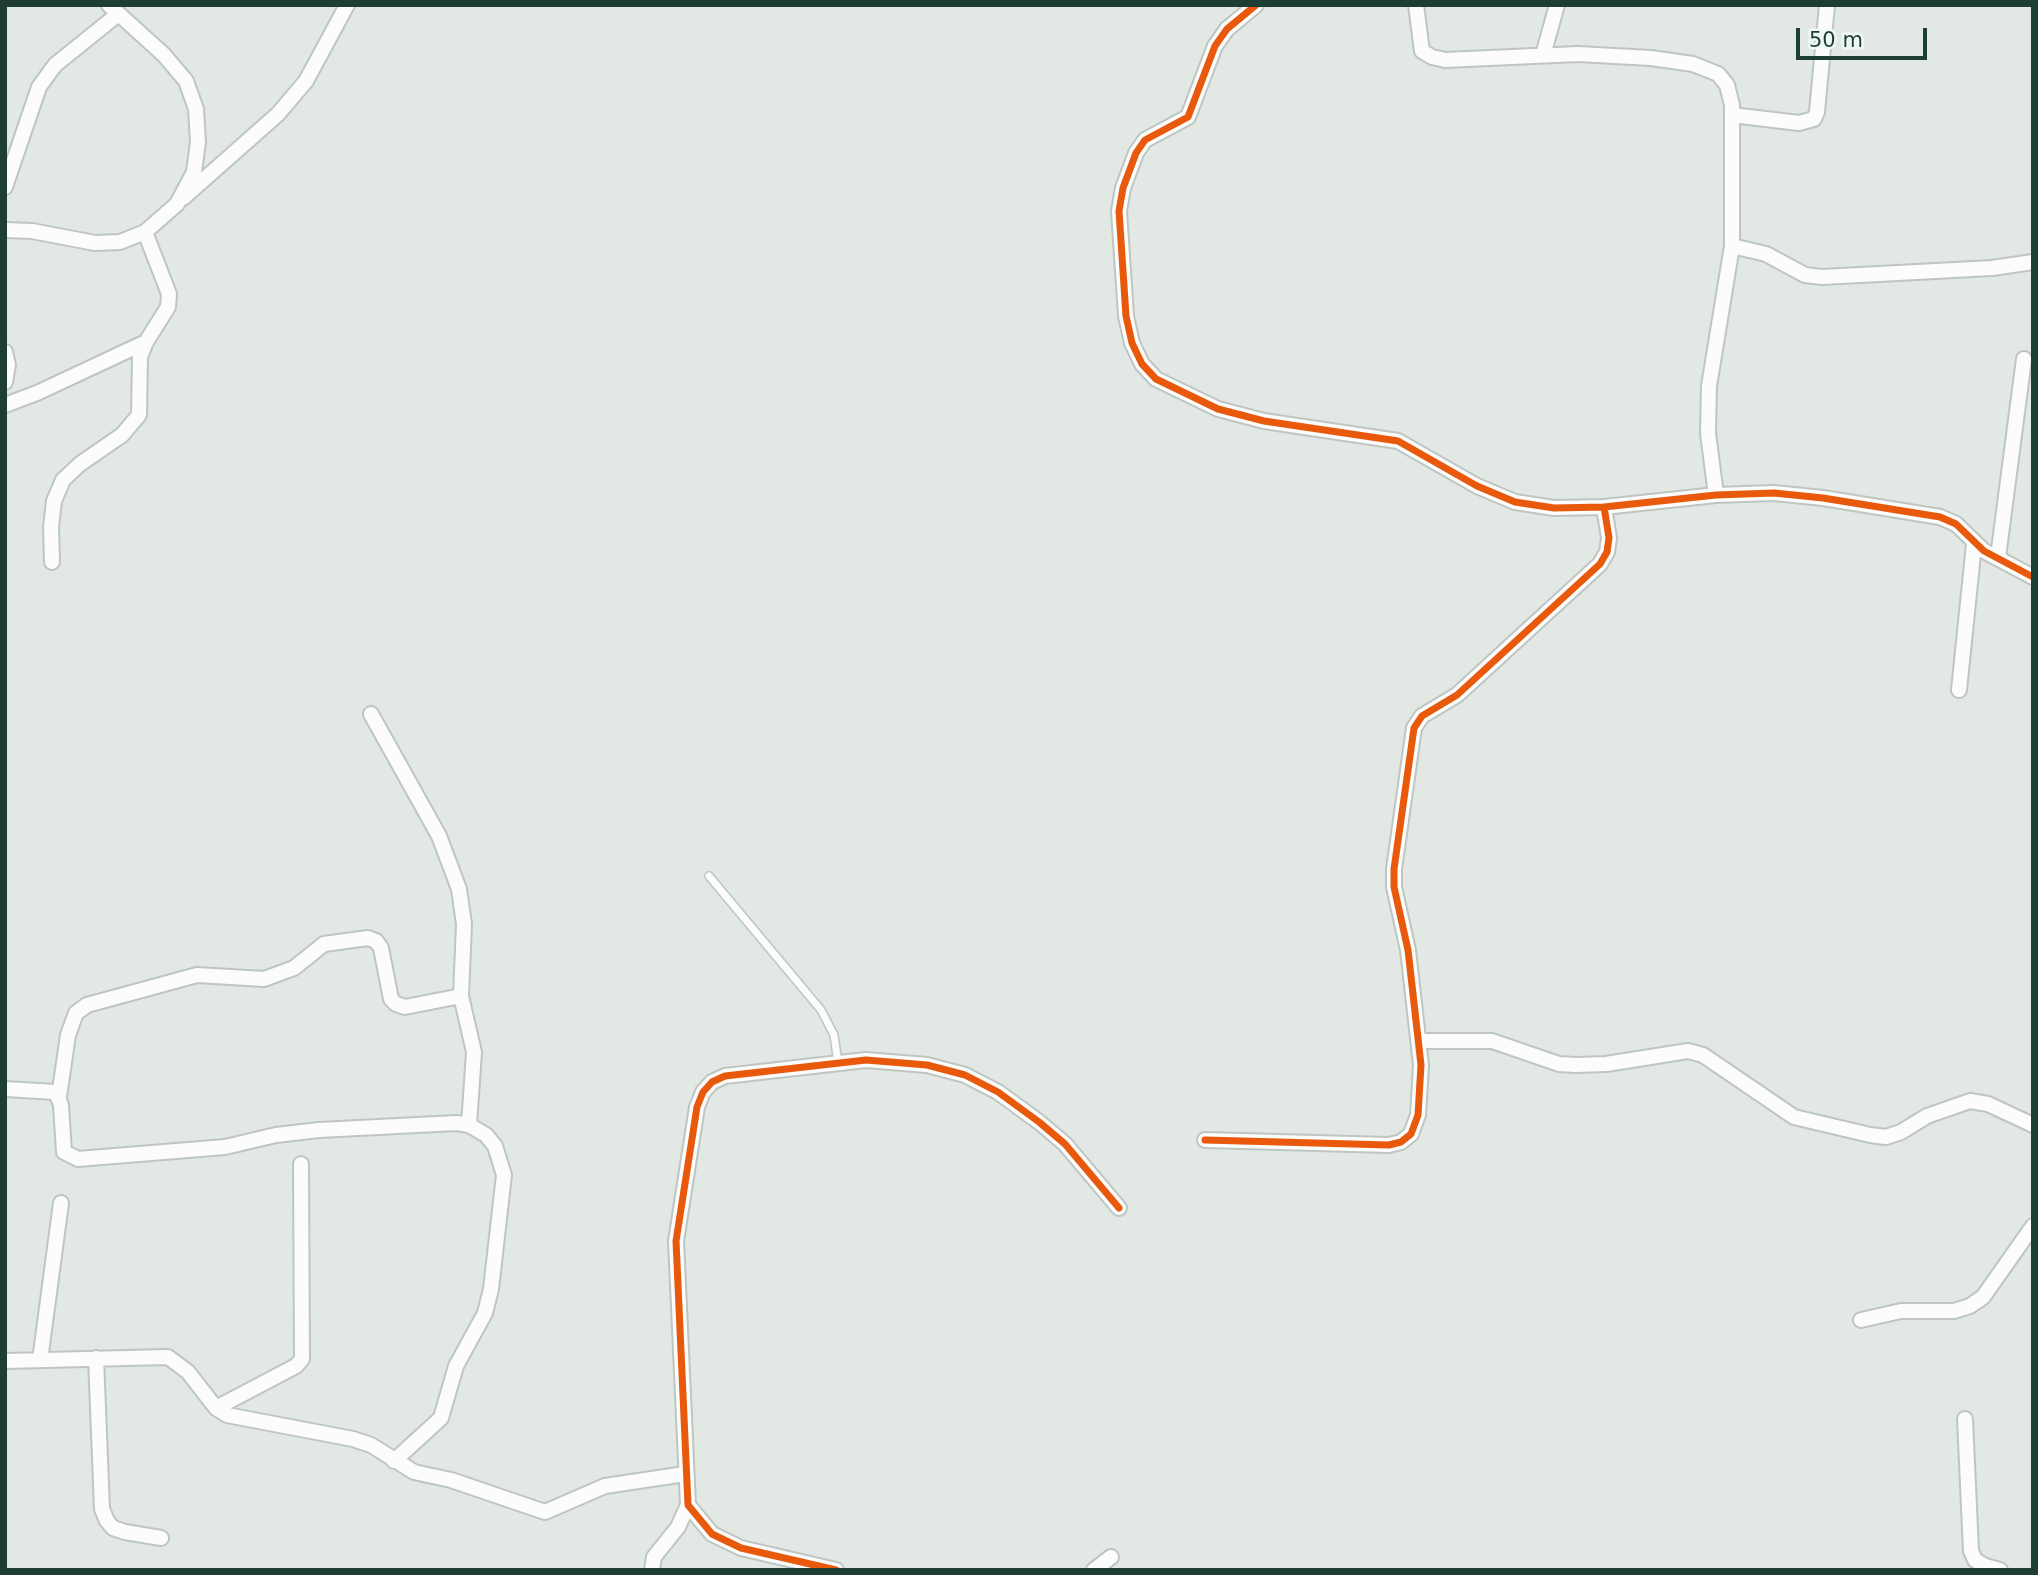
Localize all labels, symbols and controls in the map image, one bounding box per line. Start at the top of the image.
scale bar [1800,14,1931,58]
text: 50 m [1809,28,1863,52]

